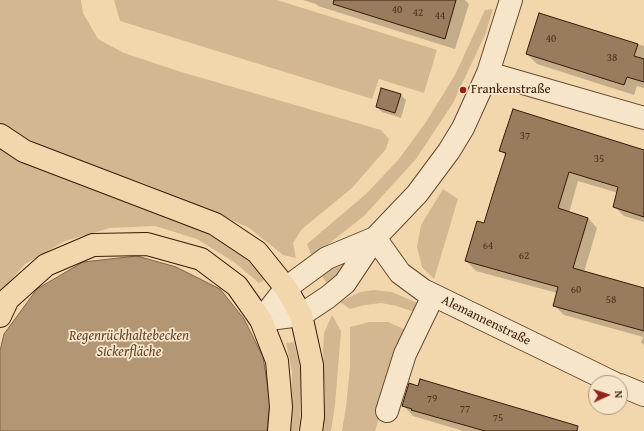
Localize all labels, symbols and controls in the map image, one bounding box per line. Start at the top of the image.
house number: 40 [392,3,402,17]
house number: 42 [413,6,423,20]
house number: 44 [435,9,445,23]
house number: 40 [546,32,556,46]
house number: 38 [607,51,617,65]
place label: Frankenstraße [471,82,551,98]
marker: Frankenstraße [458,85,468,95]
house number: 37 [520,129,530,143]
house number: 35 [594,152,604,166]
house number: 64 [483,239,493,253]
house number: 62 [519,249,529,263]
house number: 60 [571,283,581,297]
street label: Alemannenstraße [439,293,533,349]
house number: 58 [606,293,616,307]
water label: Regenrückhaltebecken Sickerfläche [69,328,189,360]
north arrow [588,375,628,415]
text: N [611,390,627,399]
house number: 79 [427,392,437,406]
house number: 77 [460,402,470,416]
house number: 75 [493,411,503,425]

